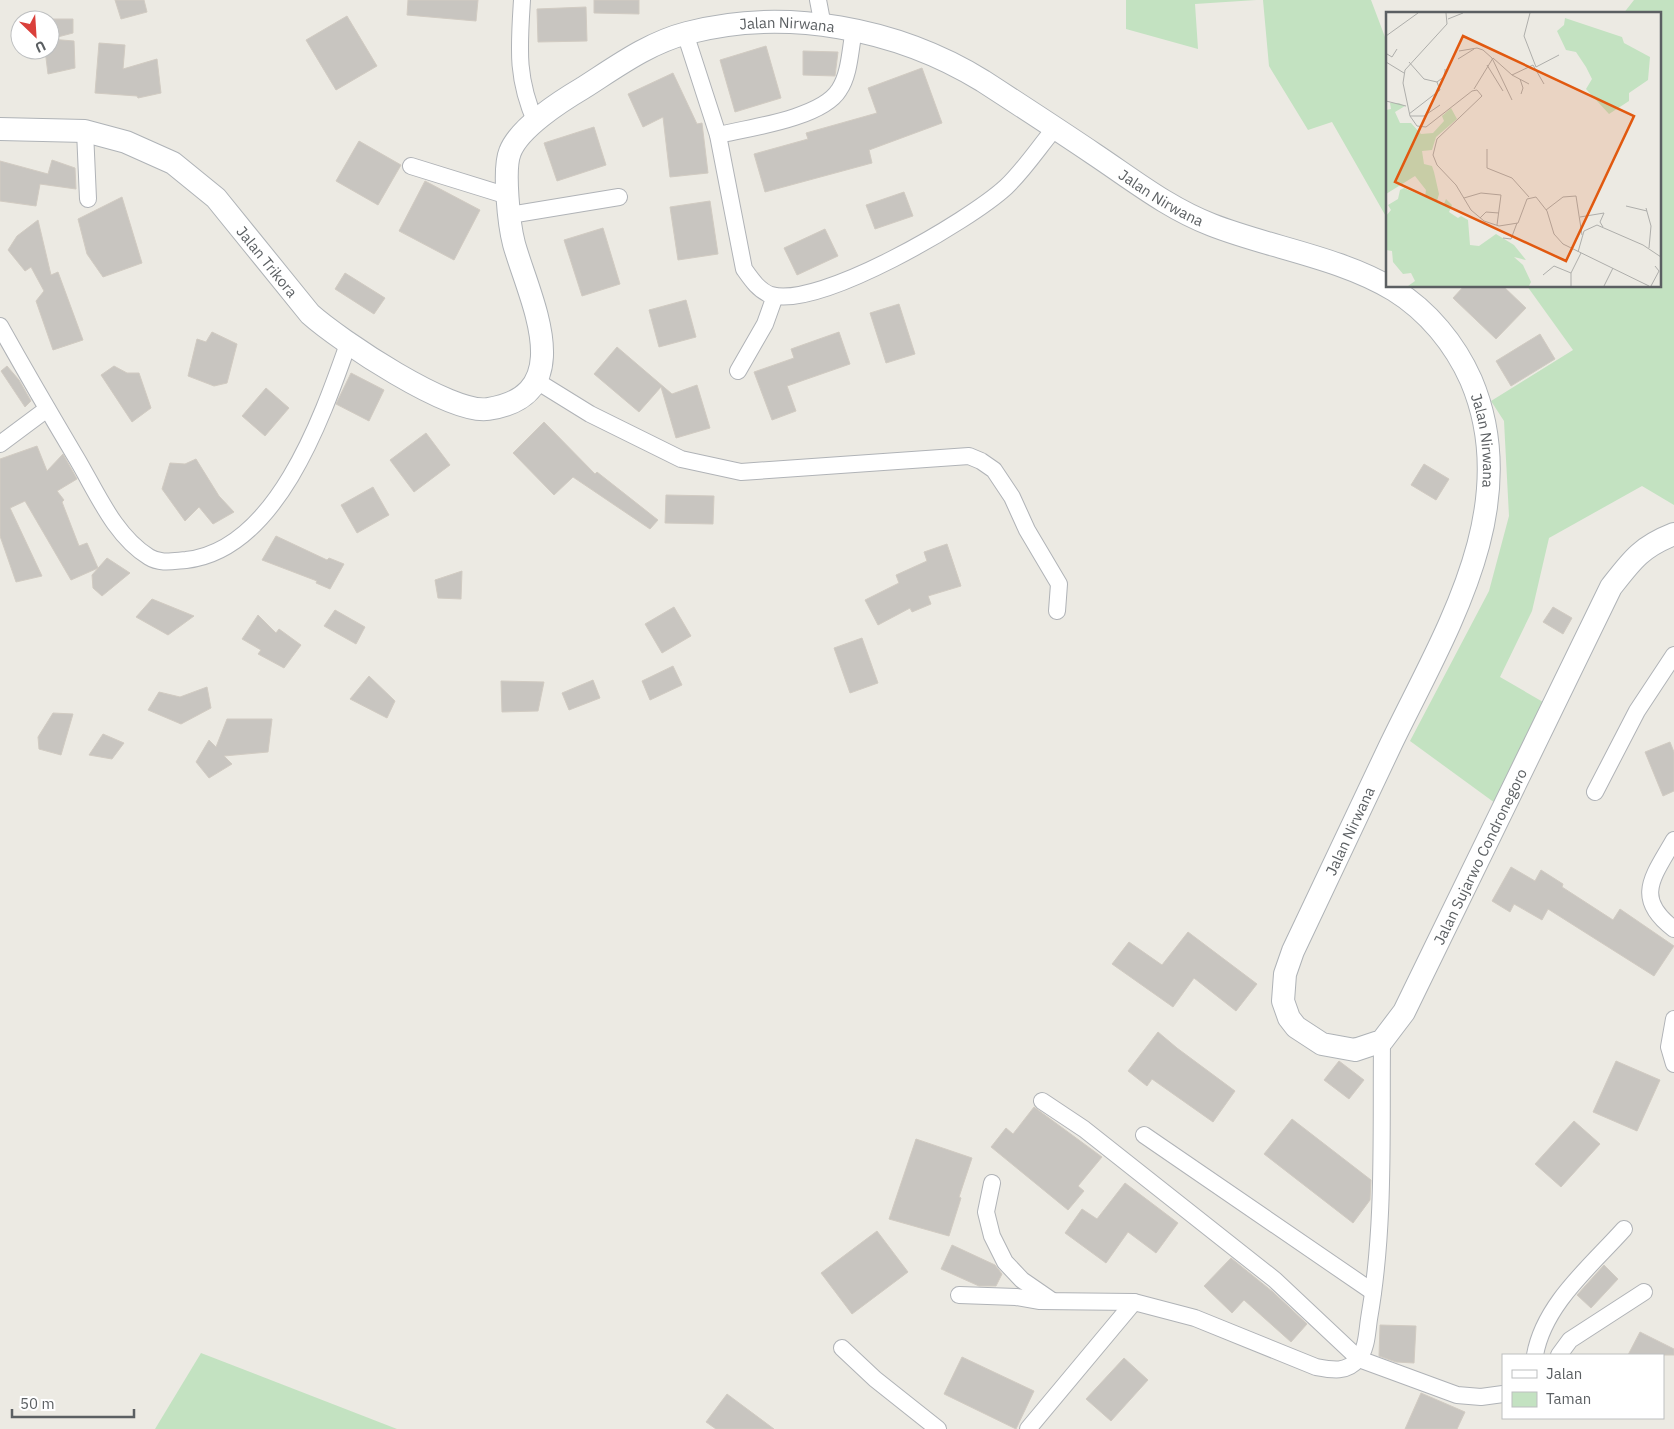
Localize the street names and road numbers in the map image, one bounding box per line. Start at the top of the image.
street label: Jalan Nirwana [738,12,836,36]
street label: Jalan Nirwana [1115,164,1207,230]
street label: Jalan Trikora [233,222,302,301]
street label: Jalan Nirwana [1467,391,1498,488]
street label: Jalan Sujarwo Condronegoro [1429,765,1531,948]
street label: Jalan Nirwana [1321,784,1379,878]

